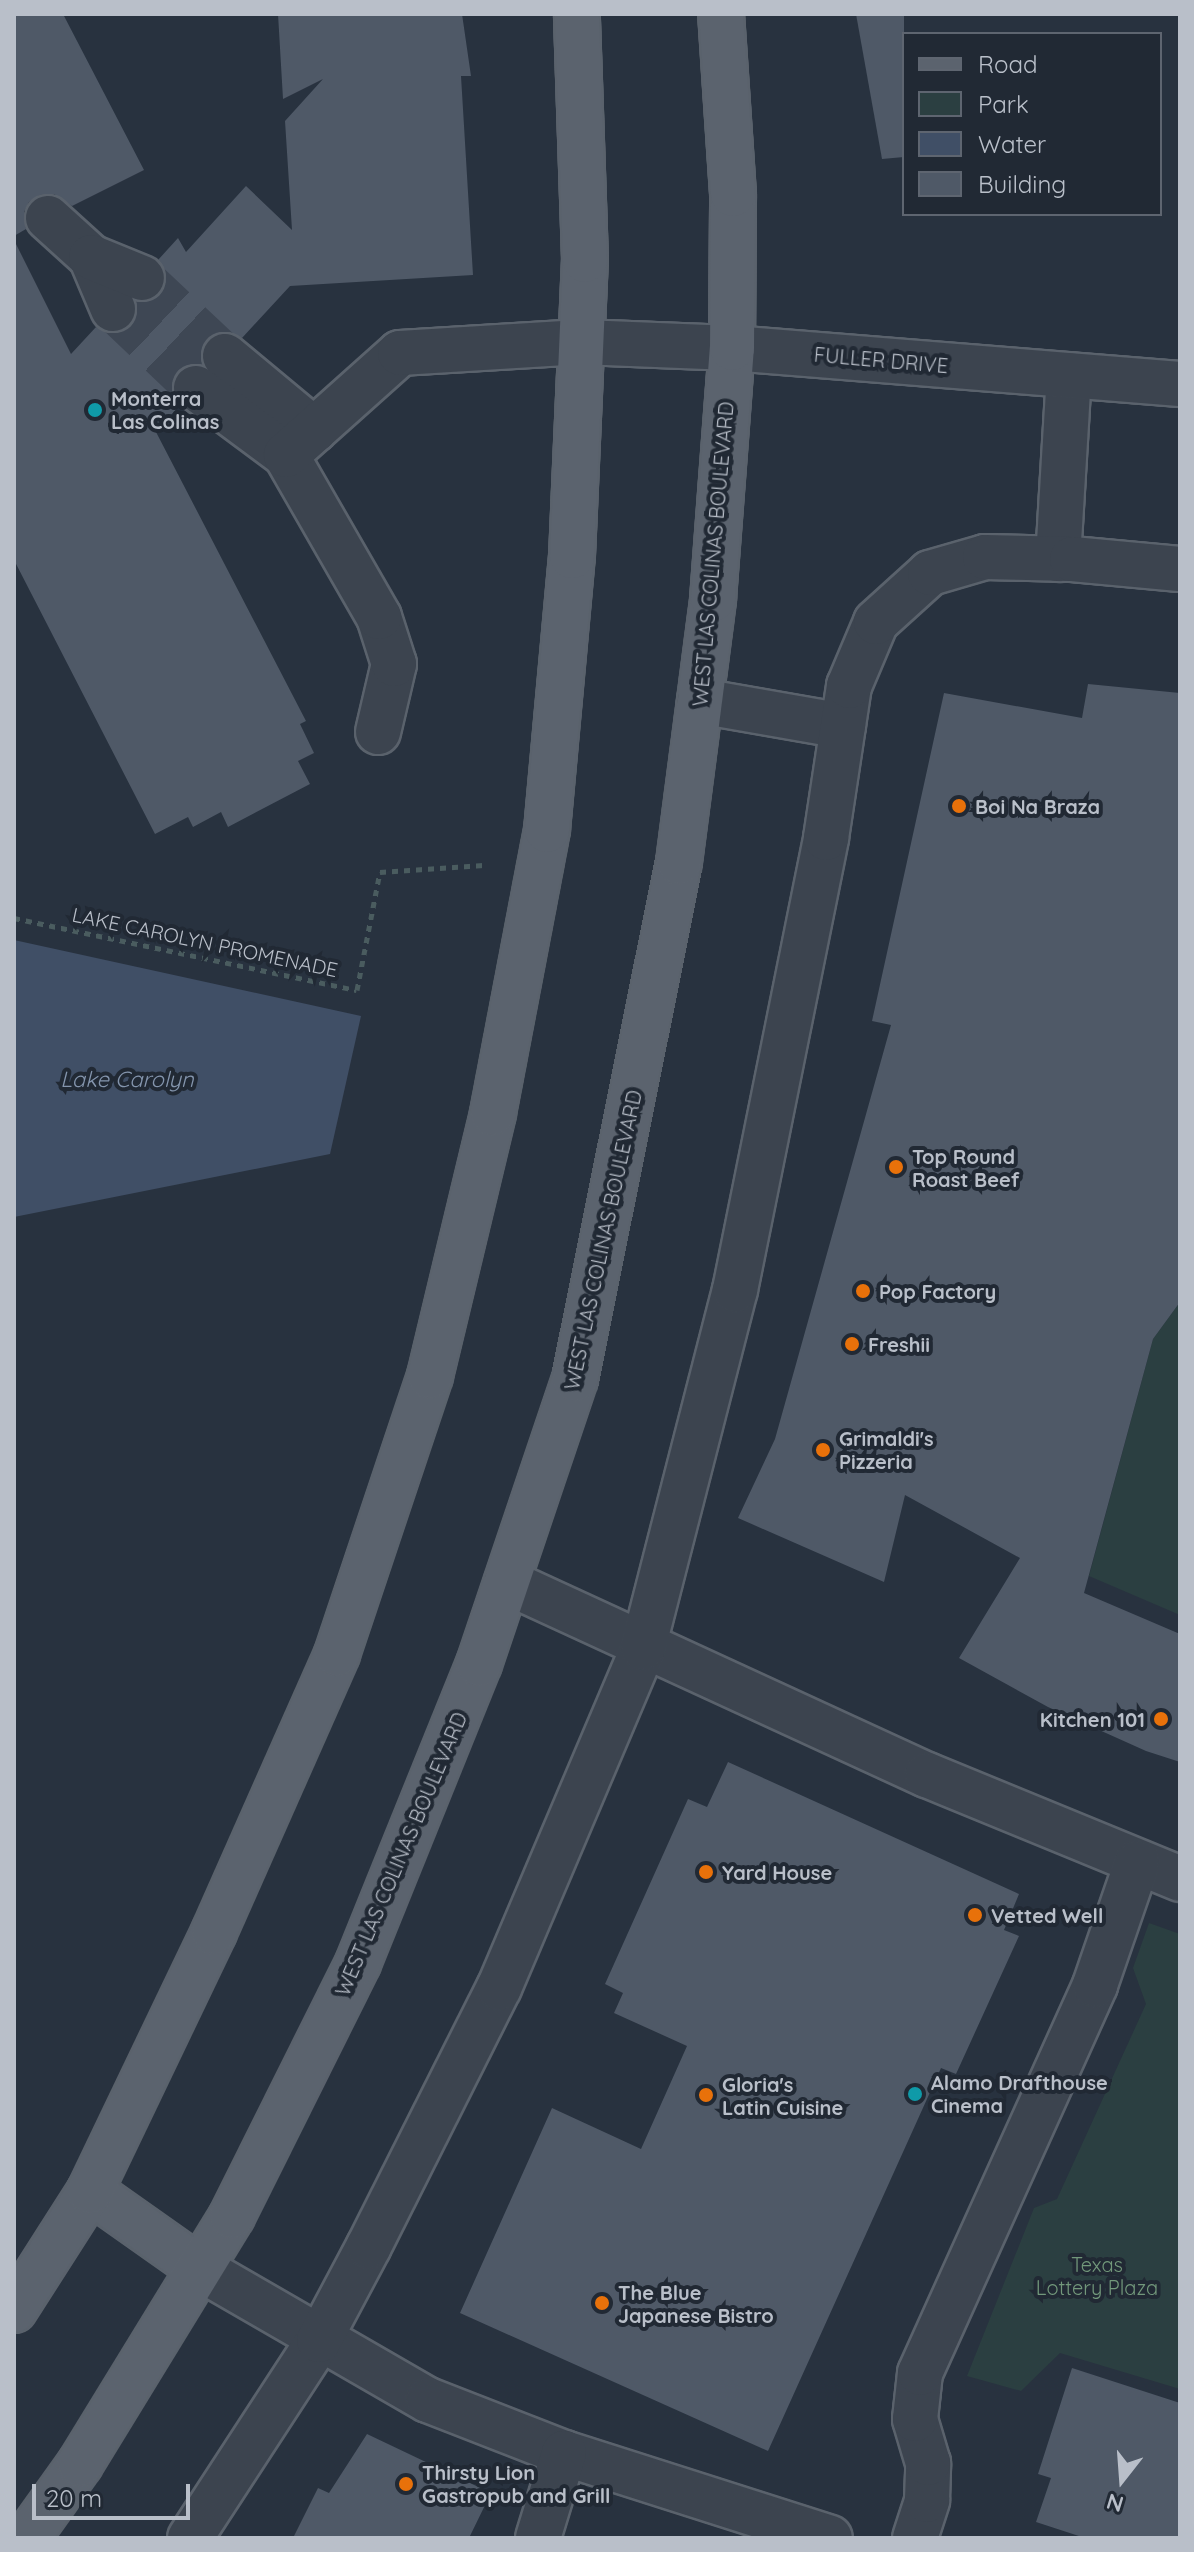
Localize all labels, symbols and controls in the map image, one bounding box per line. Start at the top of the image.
legend [902,32,1162,216]
text: Road [978,49,1038,79]
text: Park [978,89,1029,119]
text: Water [978,129,1046,159]
text: Building [978,169,1066,199]
street label: FULLER DRIVE [813,342,949,378]
place label: Monterra Las Colinas [111,386,219,433]
marker: Monterra Las Colinas [86,401,104,419]
street label: WEST LAS COLINAS BOULEVARD [688,401,738,707]
place label: Boi Na Braza [975,794,1100,818]
marker: Boi Na Braza [950,797,968,815]
street label: LAKE CAROLYN PROMENADE [70,902,340,982]
water label: Lake Carolyn [60,1067,194,1093]
street label: WEST LAS COLINAS BOULEVARD [559,1088,647,1392]
place label: Top Round Roast Beef [912,1144,1020,1191]
marker: Top Round Roast Beef [887,1158,905,1176]
place label: Pop Factory [879,1279,996,1303]
marker: Pop Factory [854,1282,872,1300]
place label: Freshii [868,1332,930,1356]
marker: Freshii [843,1335,861,1353]
place label: Grimaldi's Pizzeria [839,1426,934,1473]
marker: Grimaldi's Pizzeria [814,1441,832,1459]
place label: Kitchen 101 [1040,1707,1145,1731]
street label: WEST LAS COLINAS BOULEVARD [330,1709,472,1999]
marker: Kitchen 101 [1152,1710,1170,1728]
place label: Yard House [722,1860,832,1884]
marker: Yard House [697,1863,715,1881]
place label: Vetted Well [991,1903,1103,1927]
marker: Vetted Well [966,1906,984,1924]
place label: Alamo Drafthouse Cinema [931,2070,1108,2117]
place label: Gloria's Latin Cuisine [722,2072,843,2119]
marker: Alamo Drafthouse Cinema [906,2085,924,2103]
marker: Gloria's Latin Cuisine [697,2086,715,2104]
park label: Texas Lottery Plaza [1036,2253,1158,2300]
place label: The Blue Japanese Bistro [618,2280,774,2327]
marker: The Blue Japanese Bistro [593,2294,611,2312]
north arrow [1082,2440,1162,2520]
place label: Thirsty Lion Gastropub and Grill [422,2460,611,2507]
scale bar [36,2468,194,2518]
marker: Thirsty Lion Gastropub and Grill [397,2475,415,2493]
text: 20 m [46,2483,102,2513]
text: N [1103,2487,1127,2519]

